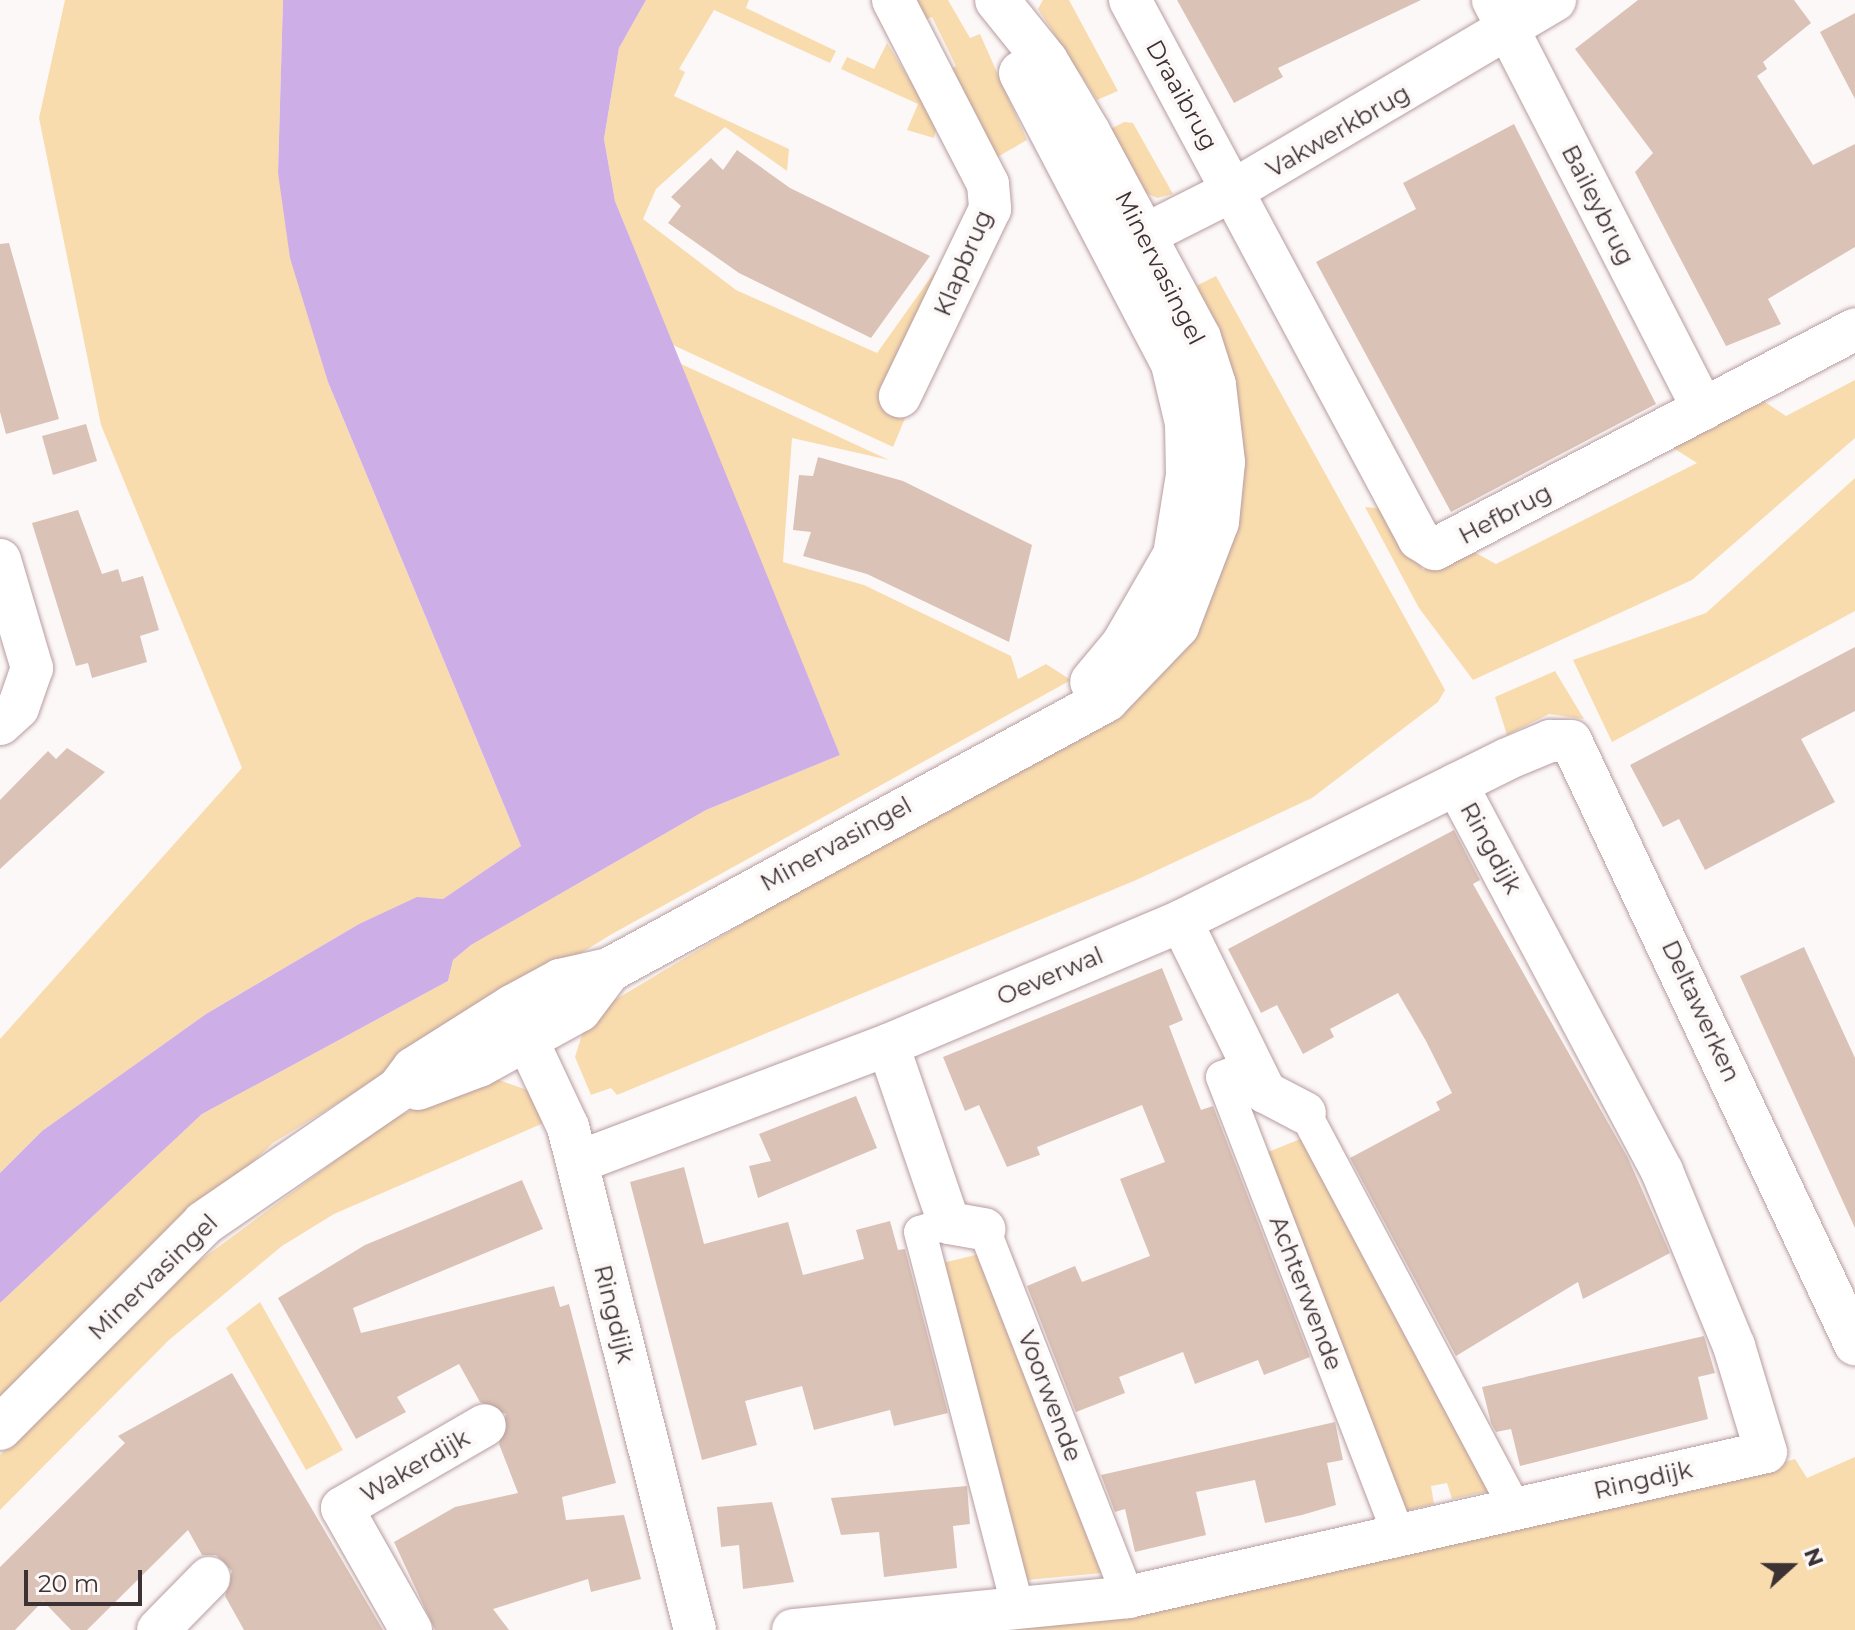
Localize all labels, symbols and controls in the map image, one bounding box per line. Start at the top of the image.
street label: Draaibrug [1140,35,1224,155]
street label: Vakwerkbrug [1261,78,1415,184]
street label: Baileybrug [1555,140,1641,270]
street label: Minervasingel [1109,186,1211,350]
street label: Klapbrug [928,206,998,320]
street label: Hefbrug [1454,478,1556,550]
street label: Minervasingel [755,791,917,897]
street label: Ringdijk [1454,797,1528,899]
street label: Deltawerken [1656,936,1746,1086]
street label: Oeverwal [992,941,1108,1011]
street label: Minervasingel [82,1208,224,1346]
street label: Achterwende [1263,1212,1349,1374]
street label: Ringdijk [588,1262,640,1366]
street label: Voorwende [1012,1327,1088,1465]
street label: Wakerdijk [355,1423,475,1509]
street label: Ringdijk [1591,1455,1695,1505]
north arrow [1751,1526,1831,1606]
text: N [1798,1544,1830,1570]
scale bar [28,1554,146,1604]
text: 20 m [38,1569,99,1598]

